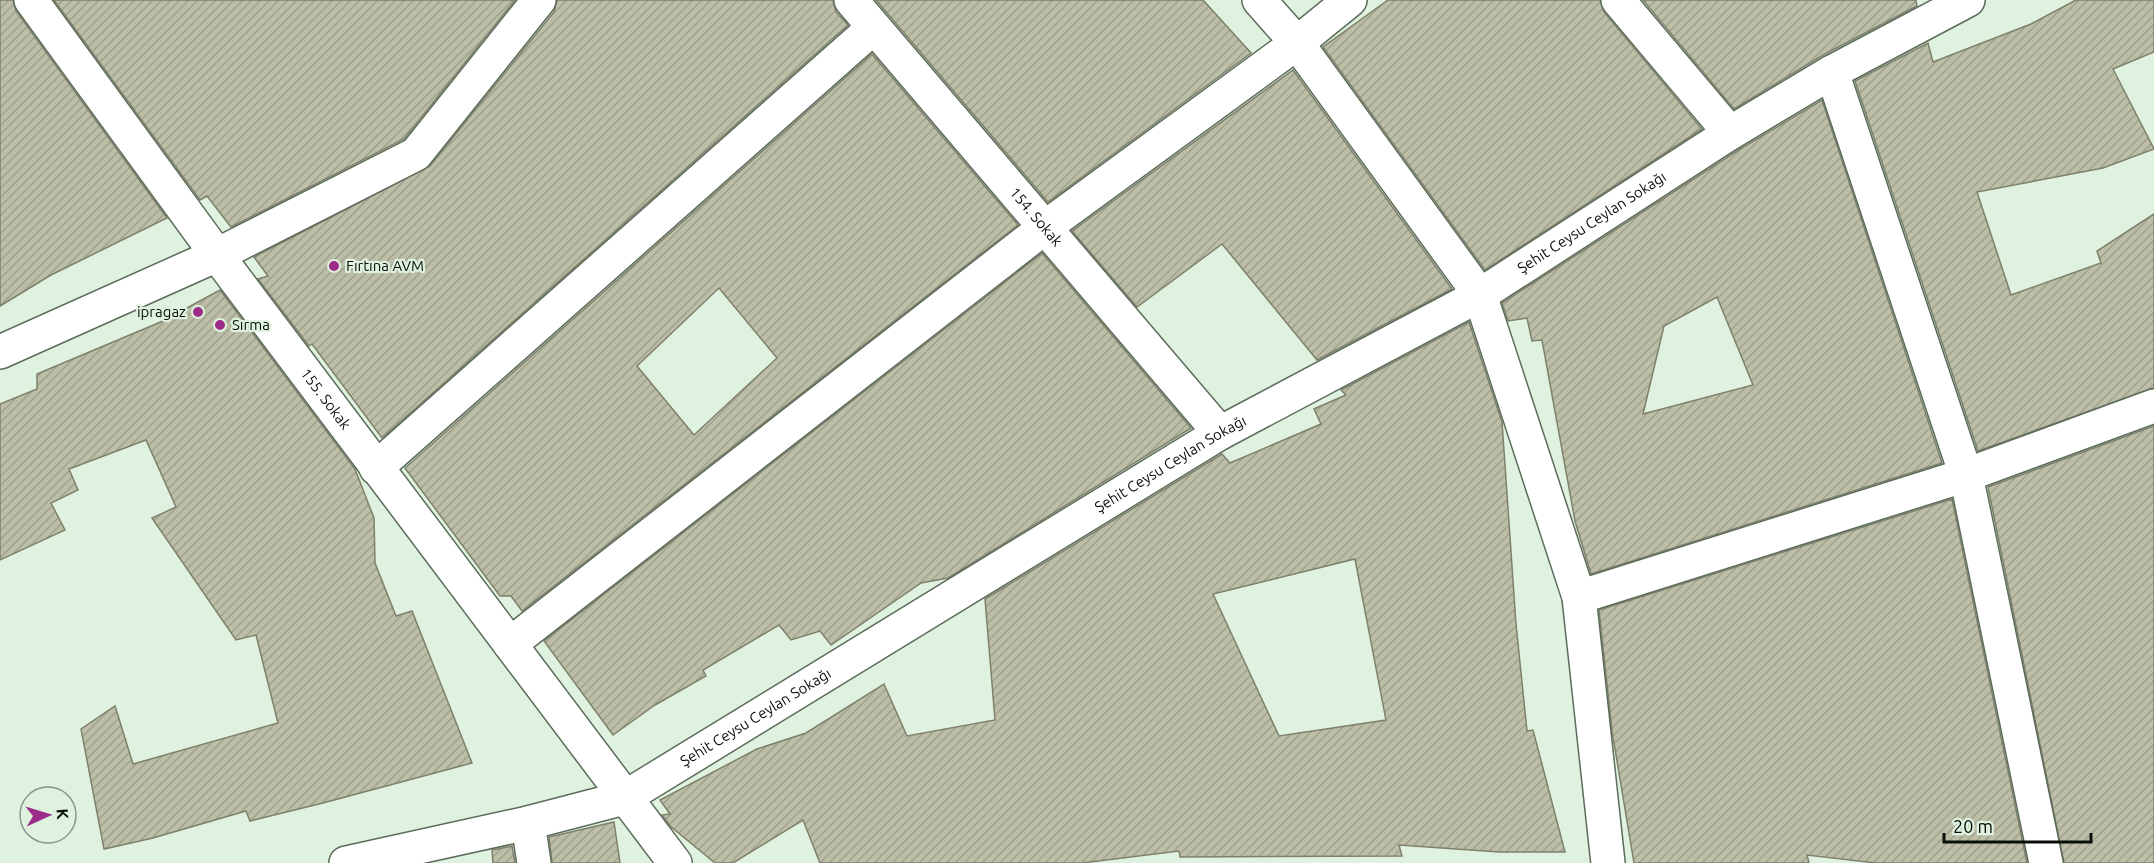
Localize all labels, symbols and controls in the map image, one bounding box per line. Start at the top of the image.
street label: Şehit Ceysu Ceylan Sokağı [1514,168,1669,276]
street label: 154. Sokak [1006,184,1066,250]
place label: Fırtına AVM [346,257,424,274]
marker: Fırtına AVM [327,259,341,273]
place label: ipragaz [137,303,186,320]
marker: ipragaz [191,305,205,319]
place label: Sırma [232,316,270,333]
marker: Sırma [213,318,227,332]
street label: 155. Sokak [297,365,355,433]
street label: Şehit Ceysu Ceylan Sokağı [1091,412,1249,516]
street label: Şehit Ceysu Ceylan Sokağı [677,664,834,769]
north arrow [18,785,78,845]
scale bar [1944,806,2091,844]
text: K [54,808,72,820]
text: 20 m [1953,816,1993,836]

